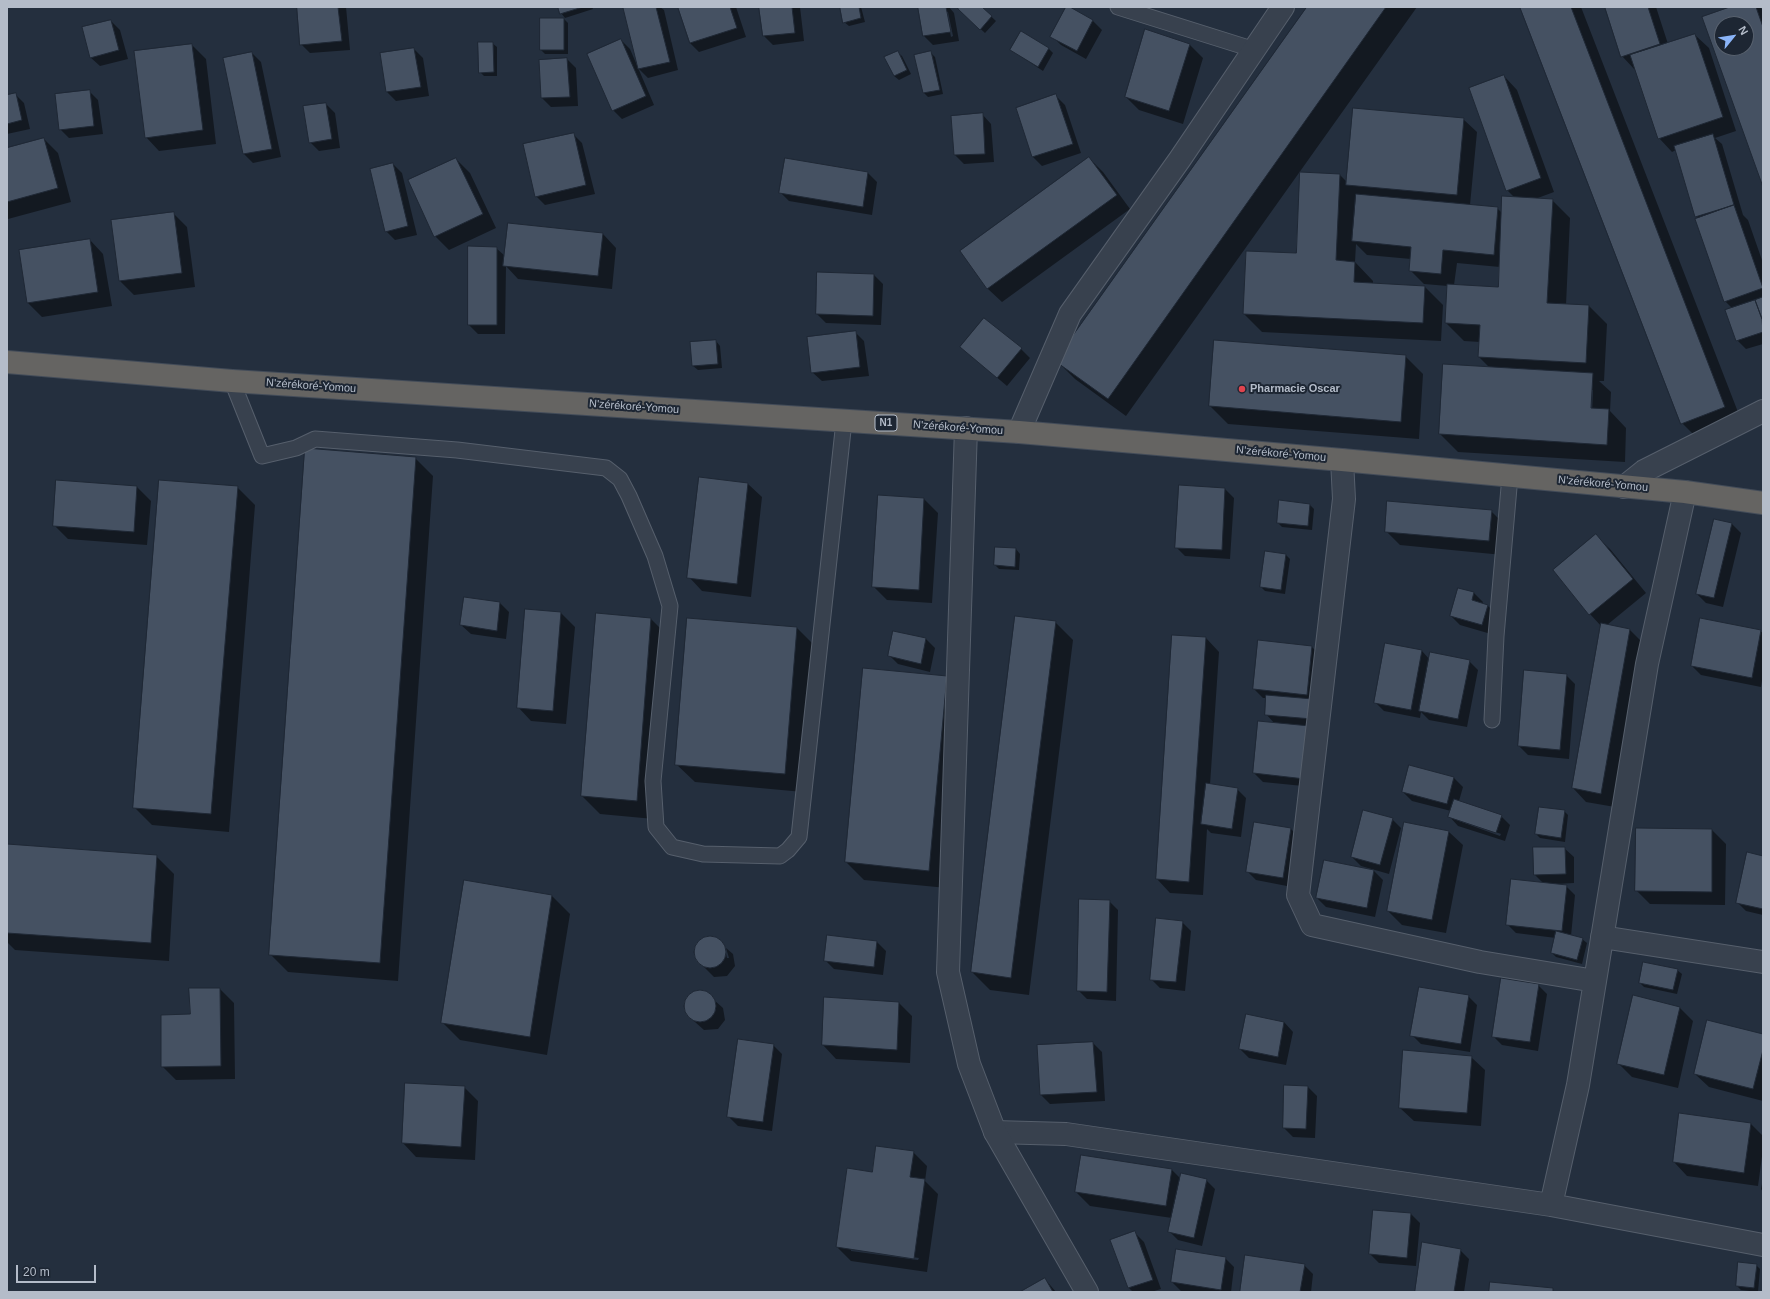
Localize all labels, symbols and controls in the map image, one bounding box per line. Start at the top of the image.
north arrow [1714,16,1754,56]
text: N [1736,24,1751,37]
street label: N'zérékoré-Yomou [265,376,357,396]
place label: Pharmacie Oscar [1250,382,1340,396]
marker: Pharmacie Oscar [1237,384,1247,394]
street label: N'zérékoré-Yomou [588,397,680,417]
road number: N1 [875,415,897,431]
street label: N'zérékoré-Yomou [912,418,1004,438]
street label: N'zérékoré-Yomou [1235,443,1327,465]
street label: N'zérékoré-Yomou [1557,473,1649,495]
scale bar [18,1257,98,1283]
text: 20 m [23,1265,50,1279]

